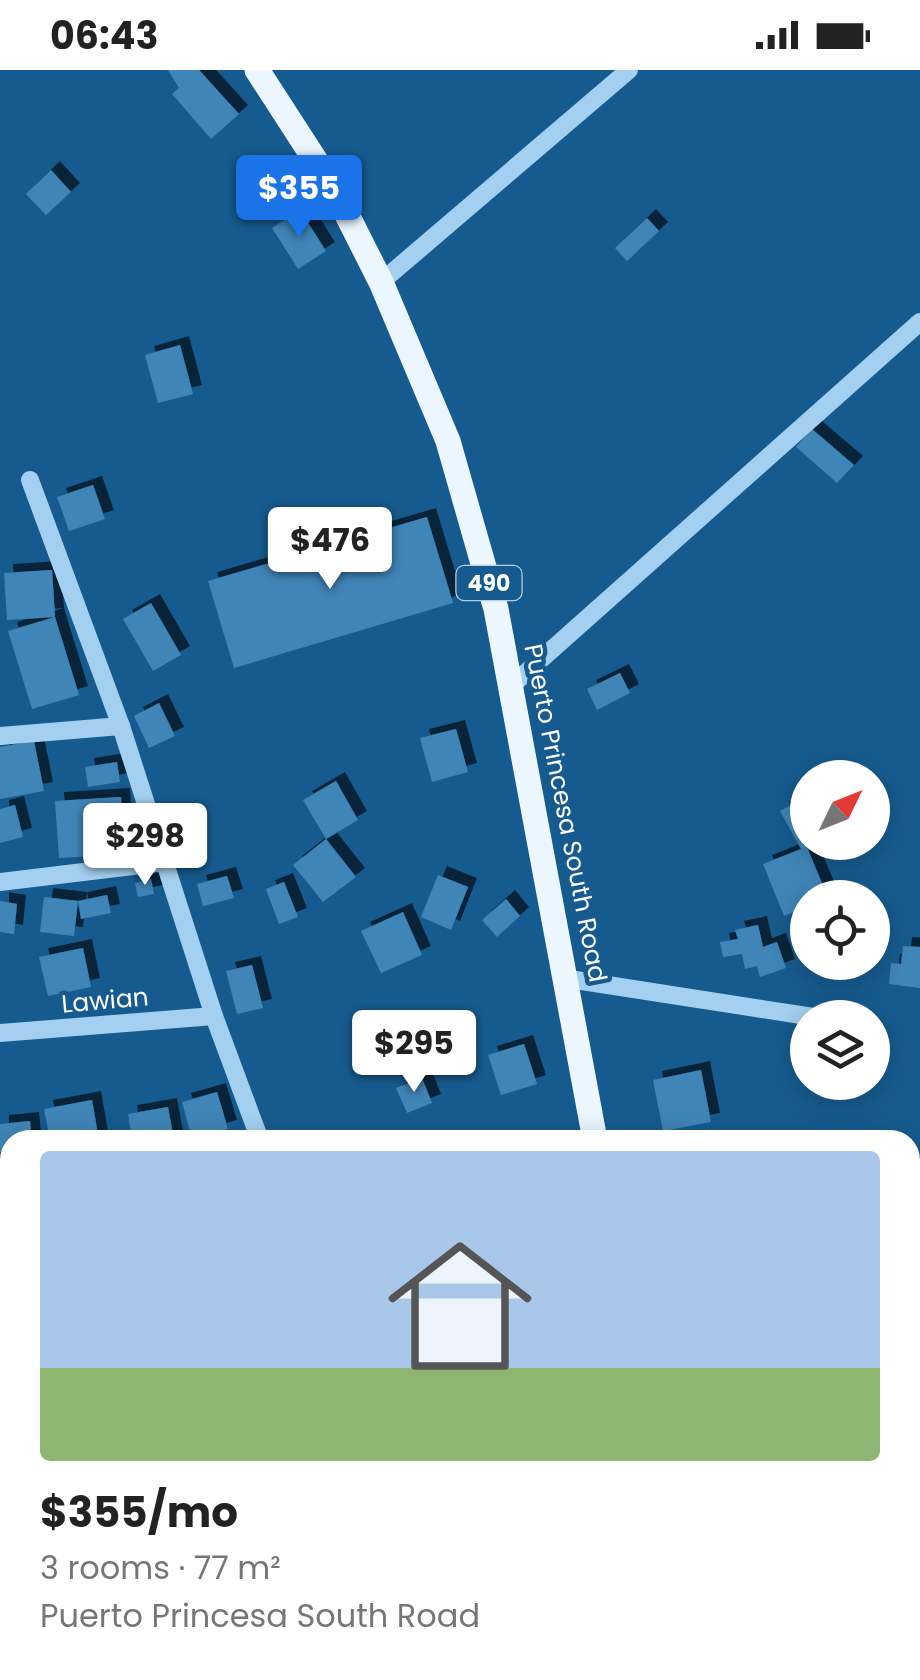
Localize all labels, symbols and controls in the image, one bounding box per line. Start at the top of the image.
text: 06:43 [50,9,159,62]
pin: $355 [240,155,358,240]
text: $355 [258,165,340,210]
pin: $476 [271,507,389,592]
text: $476 [290,517,370,562]
road number: 490 [456,566,522,600]
street label: Puerto Princesa South Road [516,641,615,985]
north arrow [790,760,890,860]
map controls [790,760,890,1100]
pin: $298 [86,803,204,888]
text: $298 [105,813,185,858]
button: locate [790,880,890,980]
street label: Lawian [60,979,150,1022]
button: layers [790,1000,890,1100]
pin: $295 [355,1010,473,1095]
text: $295 [374,1020,454,1065]
icon: home [370,1216,550,1396]
text: $355/mo [40,1483,238,1542]
text: 3 rooms · 77 m² [40,1545,281,1590]
text: Puerto Princesa South Road [40,1593,480,1638]

